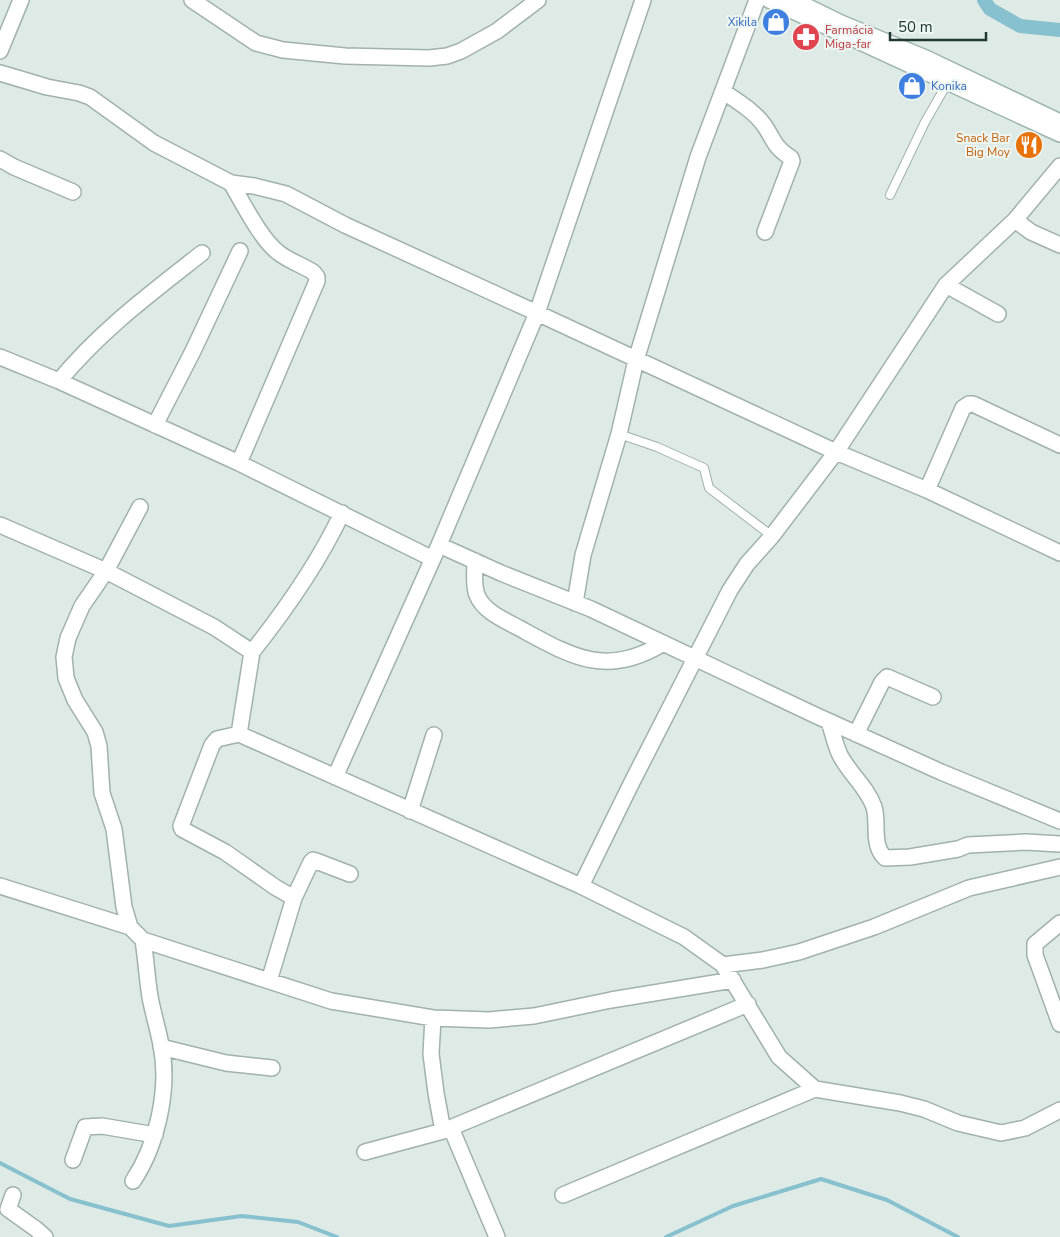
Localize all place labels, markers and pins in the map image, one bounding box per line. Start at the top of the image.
shop icon: Xikila [761,7,791,37]
place label: Xikila [728,14,757,30]
pharmacy icon: Farmácia Miga-far [791,22,821,52]
place label: Farmácia Miga-far [825,22,873,52]
shop icon: Konika [897,71,927,101]
place label: Konika [931,78,967,94]
place label: Snack Bar Big Moy [956,130,1011,160]
restaurant icon: Snack Bar Big Moy [1014,130,1044,160]

